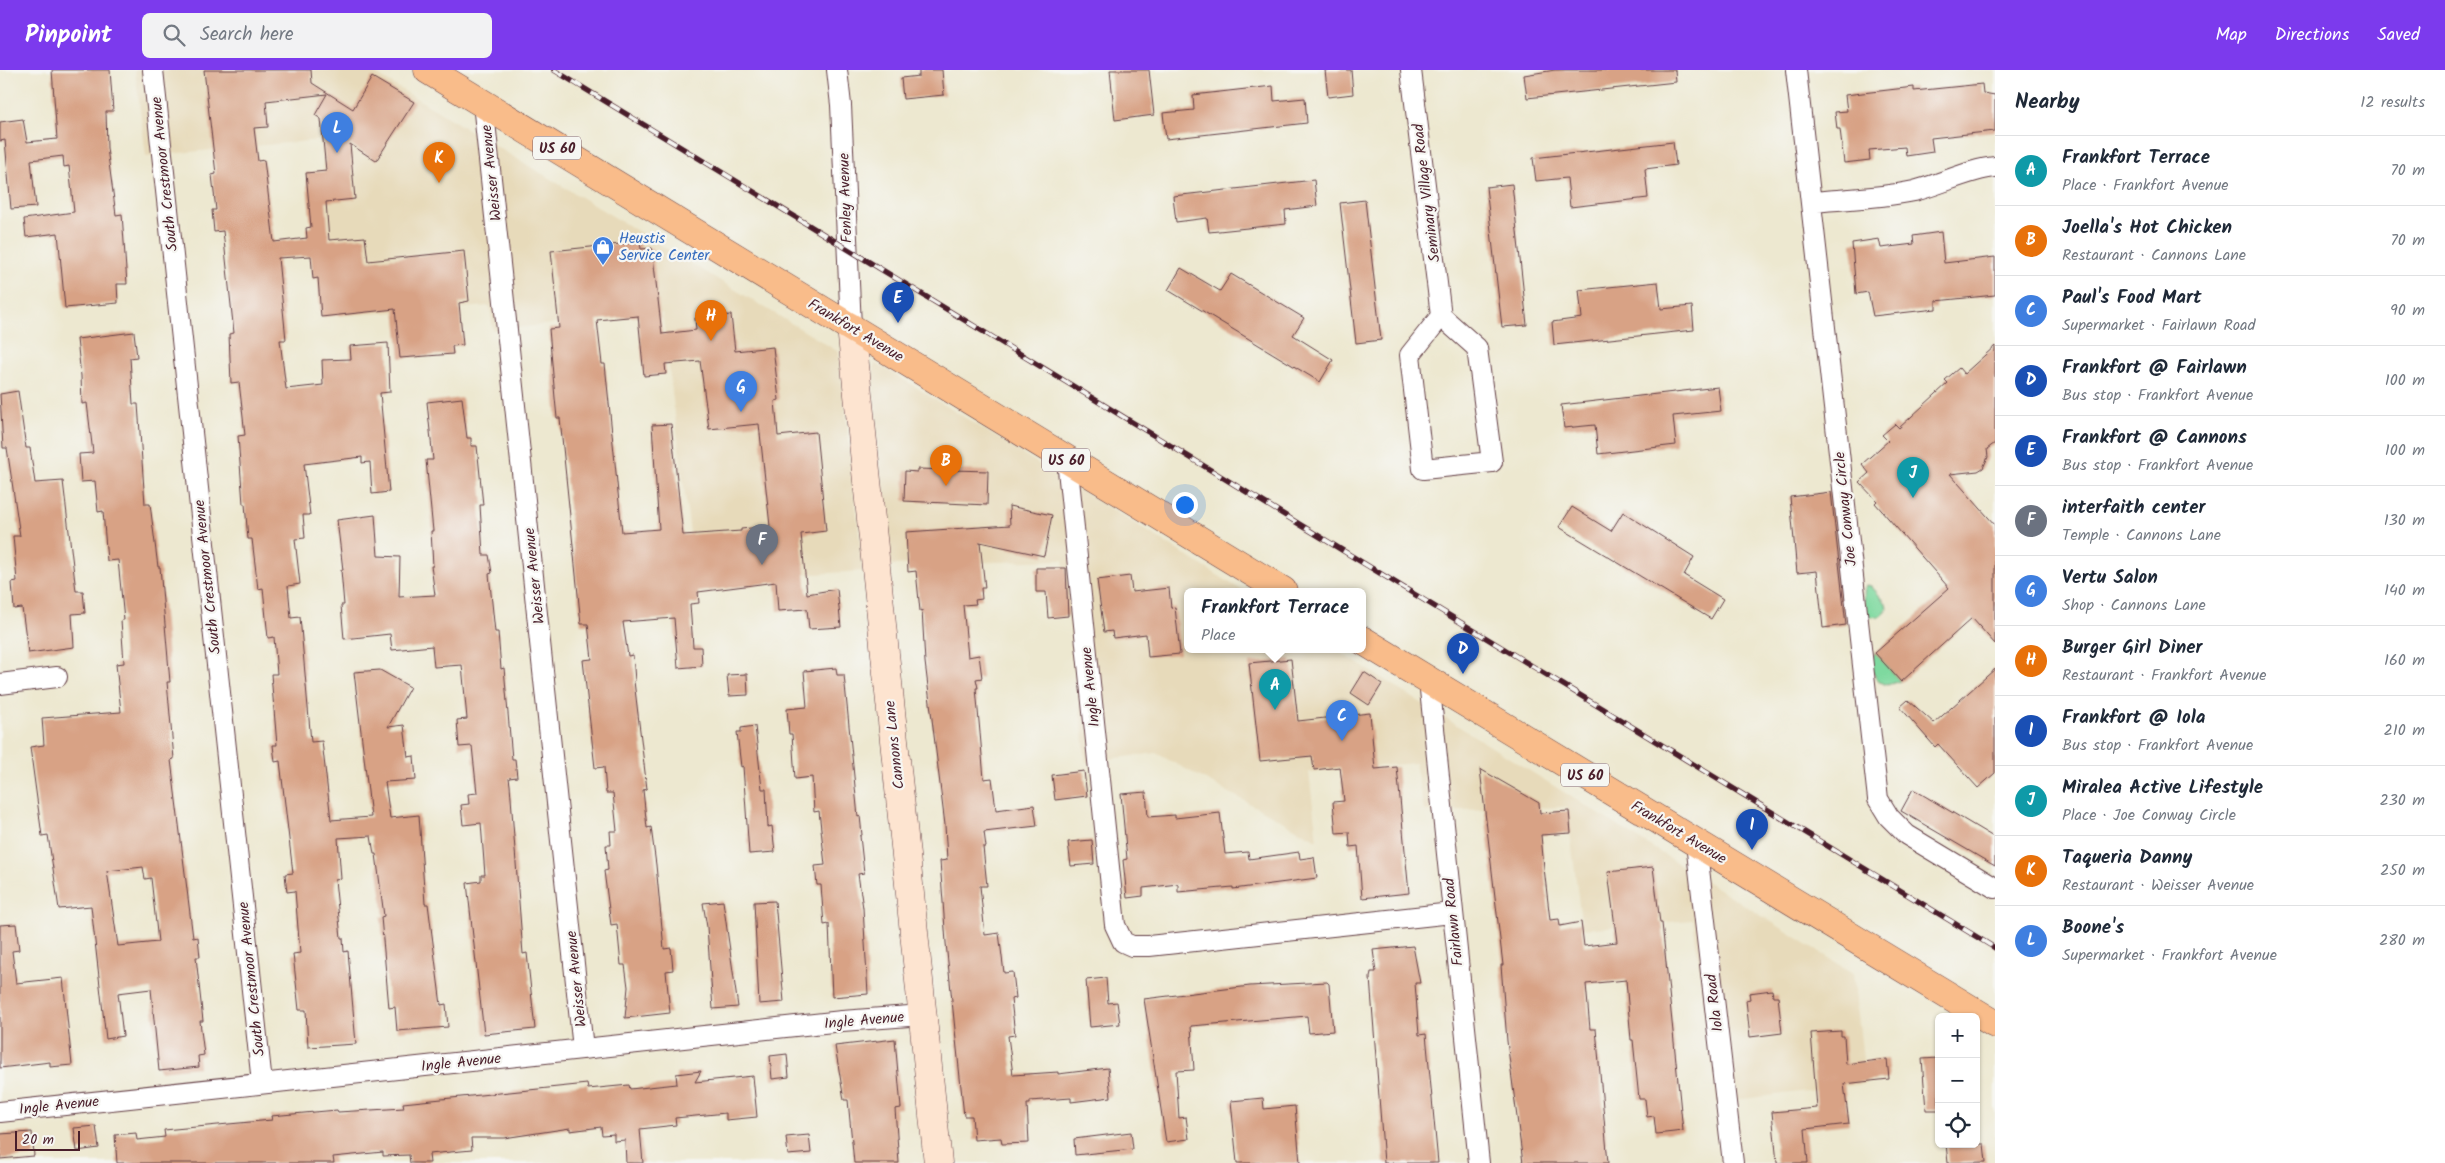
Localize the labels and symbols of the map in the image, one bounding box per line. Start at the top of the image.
street label: South Crestmoor Avenue [145,95,185,252]
pin: L [321,112,353,153]
street label: Seminary Village Road [1407,122,1447,263]
street label: Weisser Avenue [475,123,509,222]
road number: US 60 [533,136,581,160]
pin: K [423,142,455,183]
street label: Fenley Avenue [832,152,860,243]
place label: Heustis Service Center [619,227,710,268]
shop icon: Heustis Service Center [591,235,615,266]
pin: E [882,282,914,323]
street label: Frankfort Avenue [803,293,908,369]
pin: H [695,300,727,341]
pin: G [725,371,757,412]
pin: B [930,445,962,486]
road number: US 60 [1042,448,1090,472]
street label: Joe Conway Circle [1828,450,1864,567]
pin: J [1897,457,1929,498]
your location [1172,492,1198,518]
street label: South Crestmoor Avenue [188,498,228,655]
pin: F [746,524,778,565]
street label: Weisser Avenue [518,526,552,625]
pin: D [1447,633,1479,674]
street label: Ingle Avenue [1075,645,1107,728]
pin: A [1259,669,1291,710]
street label: Cannons Lane [878,699,912,790]
pin: C [1326,700,1358,741]
road number: US 60 [1561,764,1609,786]
street label: Frankfort Avenue [1626,795,1731,871]
pin: I [1736,809,1768,850]
street label: Fairlawn Road [1437,876,1471,967]
street label: South Crestmoor Avenue [232,900,272,1057]
street label: Weisser Avenue [560,929,594,1028]
street label: Iola Road [1699,972,1730,1033]
street label: Ingle Avenue [823,1006,905,1036]
street label: Ingle Avenue [420,1047,503,1079]
street label: Ingle Avenue [18,1090,101,1122]
scale bar [15,1128,80,1151]

